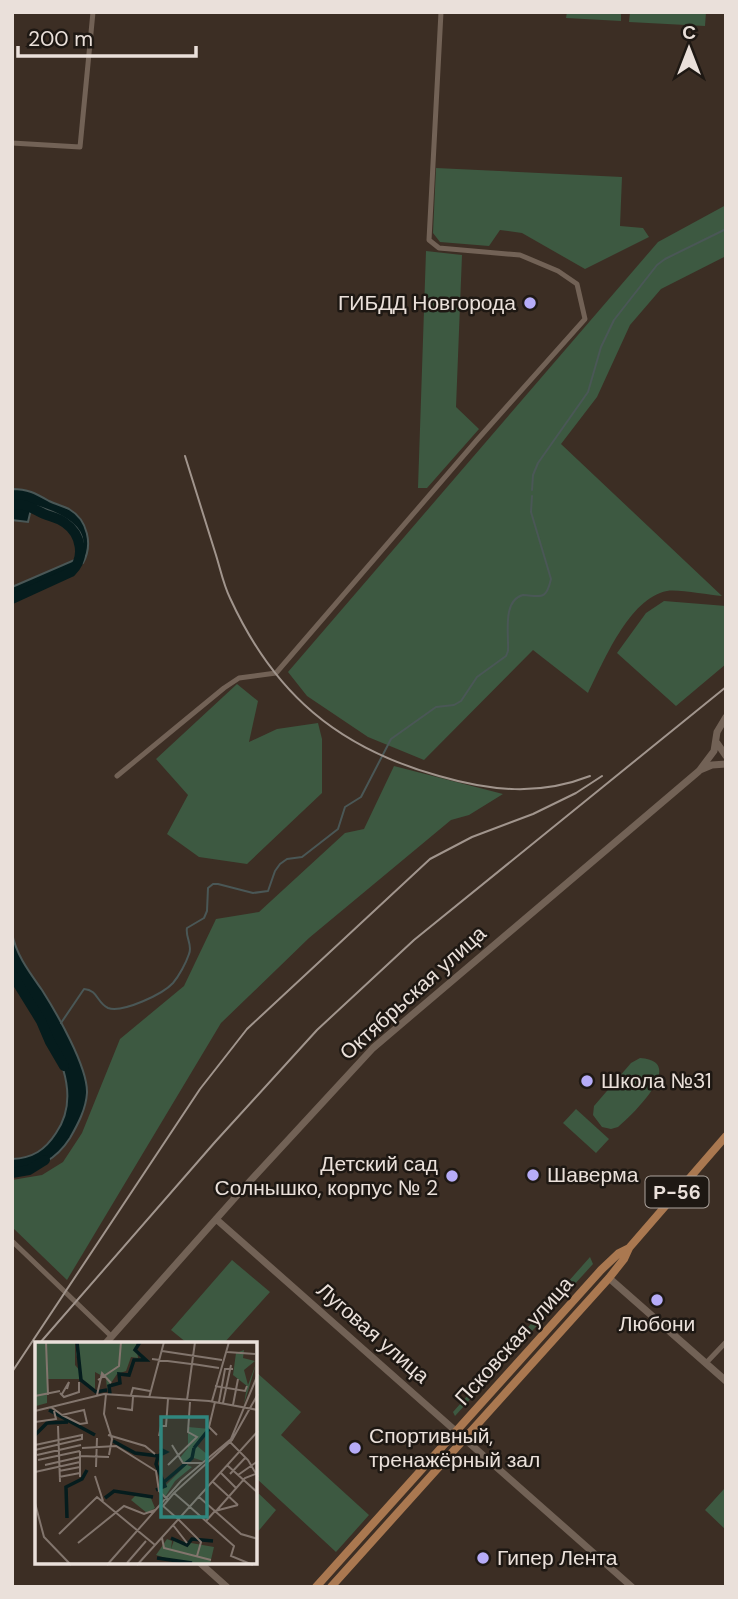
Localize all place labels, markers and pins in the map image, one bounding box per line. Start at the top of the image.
place label: ГИБДД Новгорода [338,289,516,317]
marker: ГИБДД Новгорода [522,295,538,311]
place label: Школа №31 [601,1067,712,1095]
marker: Школа №31 [579,1073,595,1089]
place label: Детский сад Солнышко, корпус № 2 [215,1150,438,1202]
place label: Шаверма [547,1161,639,1189]
marker: Шаверма [525,1167,541,1183]
marker: Детский сад Солнышко, корпус № 2 [444,1168,460,1184]
marker: Любони [649,1292,665,1308]
place label: Любони [619,1310,695,1338]
place label: Спортивный, тренажёрный зал [369,1422,540,1474]
marker: Спортивный, тренажёрный зал [347,1440,363,1456]
place label: Гипер Лента [497,1544,618,1572]
marker: Гипер Лента [475,1550,491,1566]

